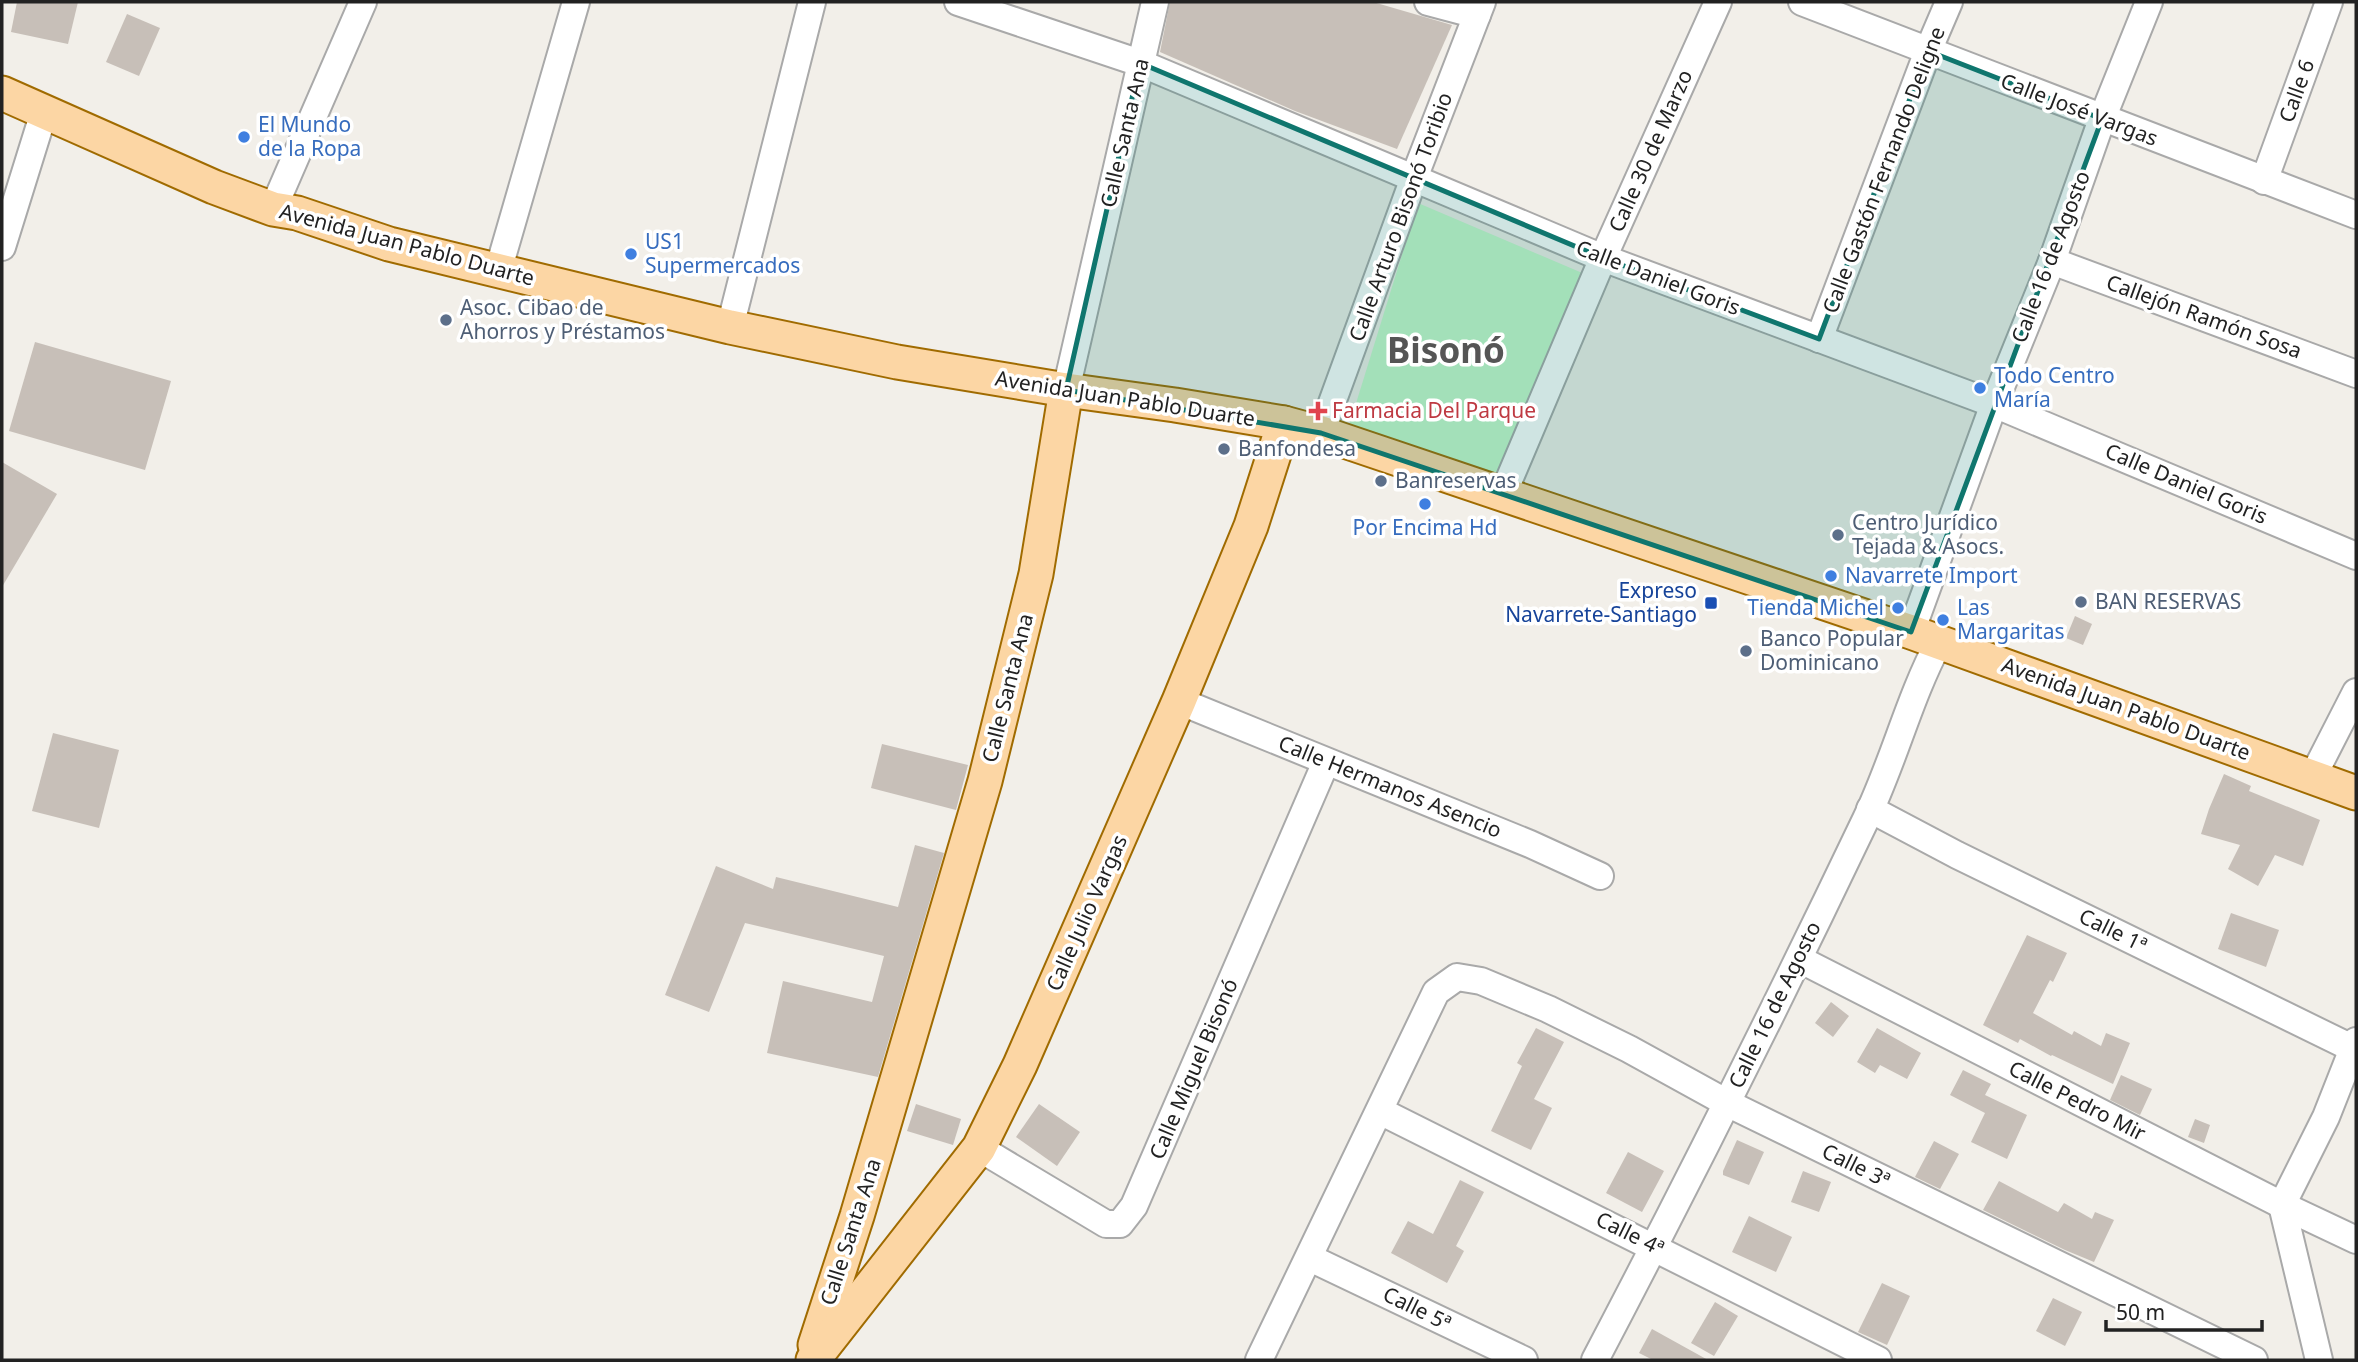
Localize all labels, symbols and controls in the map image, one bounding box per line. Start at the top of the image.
street label: Calle Gastón Fernando Deligne [1815,22,1951,317]
street label: Calle Santa Ana [1093,55,1155,210]
street label: Calle 6 [2272,55,2320,126]
street label: Calle 30 de Marzo [1602,65,1698,236]
street label: Calle José Vargas [1997,66,2162,152]
street label: Calle Arturo Bisonó Toribio [1342,88,1458,345]
place label: El Mundo de la Ropa [258,110,361,162]
marker: El Mundo de la Ropa [236,129,252,145]
street label: Calle 16 de Agosto [2004,167,2096,347]
street label: Avenida Juan Pablo Duarte [277,197,538,292]
place label: US1 Supermercados [645,227,800,279]
street label: Calle Daniel Goris [1572,233,1744,321]
marker: US1 Supermercados [623,246,639,262]
street label: Callejón Ramón Sosa [2103,268,2306,364]
place label: Asoc. Cibao de Ahorros y Préstamos [460,293,665,345]
marker: Asoc. Cibao de Ahorros y Préstamos [438,312,454,328]
district label: Bisonó [1387,326,1505,373]
place label: Todo Centro María [1994,361,2115,413]
street label: Avenida Juan Pablo Duarte [993,364,1257,432]
marker: Todo Centro María [1972,380,1988,396]
place label: Farmacia Del Parque [1332,396,1536,424]
marker: Farmacia Del Parque [1310,403,1326,419]
place label: Banfondesa [1238,434,1356,462]
street label: Calle Daniel Goris [2101,436,2272,530]
marker: Banfondesa [1216,441,1232,457]
place label: Banreservas [1395,466,1517,494]
marker: Banreservas [1373,473,1389,489]
marker: Por Encima Hd [1417,496,1433,512]
place label: Centro Jurídico Tejada & Asocs. [1852,508,2004,560]
place label: Por Encima Hd [1352,513,1498,541]
marker: Centro Jurídico Tejada & Asocs. [1830,527,1846,543]
place label: Navarrete Import [1845,561,2018,589]
marker: Navarrete Import [1823,568,1839,584]
place label: Expreso Navarrete-Santiago [1505,576,1697,628]
place label: BAN RESERVAS [2095,587,2241,615]
place label: Tienda Michel [1747,593,1884,621]
place label: Las Margaritas [1957,593,2065,645]
marker: BAN RESERVAS [2073,594,2089,610]
marker: Expreso Navarrete-Santiago [1703,595,1719,611]
marker: Tienda Michel [1890,600,1906,616]
street label: Calle Santa Ana [975,610,1039,765]
marker: Las Margaritas [1935,612,1951,628]
place label: Banco Popular Dominicano [1760,624,1904,676]
marker: Banco Popular Dominicano [1738,643,1754,659]
street label: Avenida Juan Pablo Duarte [1998,650,2255,766]
street label: Calle Hermanos Asencio [1275,728,1506,844]
street label: Calle Julio Vargas [1039,830,1133,995]
street label: Calle 1ª [2075,902,2152,959]
street label: Calle 16 de Agosto [1722,917,1827,1093]
street label: Calle Miguel Bisonó [1142,974,1244,1163]
street label: Calle Pedro Mir [2004,1054,2151,1147]
street label: Calle 3ª [1818,1137,1895,1194]
street label: Calle Santa Ana [813,1155,887,1309]
street label: Calle 4ª [1592,1205,1669,1262]
street label: Calle 5ª [1379,1280,1456,1337]
scale bar [2106,1288,2262,1332]
text: 50 m [2116,1298,2165,1326]

